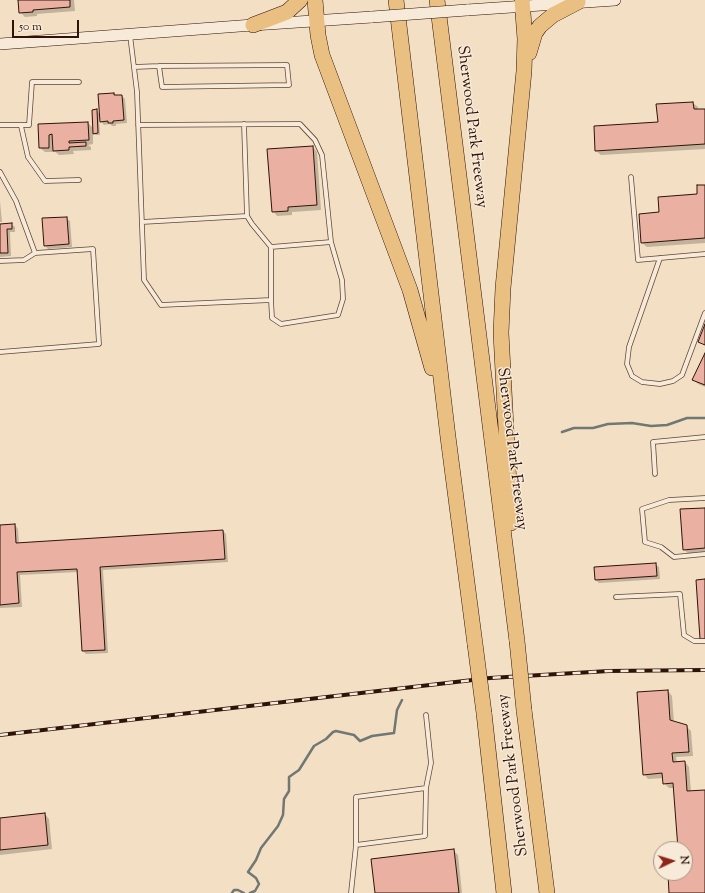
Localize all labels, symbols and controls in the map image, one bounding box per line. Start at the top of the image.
scale bar [14,12,81,38]
text: 50 m [19,18,42,36]
street label: Sherwood Park Freeway [451,44,491,210]
street label: Sherwood Park Freeway [491,366,531,532]
street label: Sherwood Park Freeway [494,692,534,858]
north arrow [653,841,693,881]
text: N [676,855,692,865]

